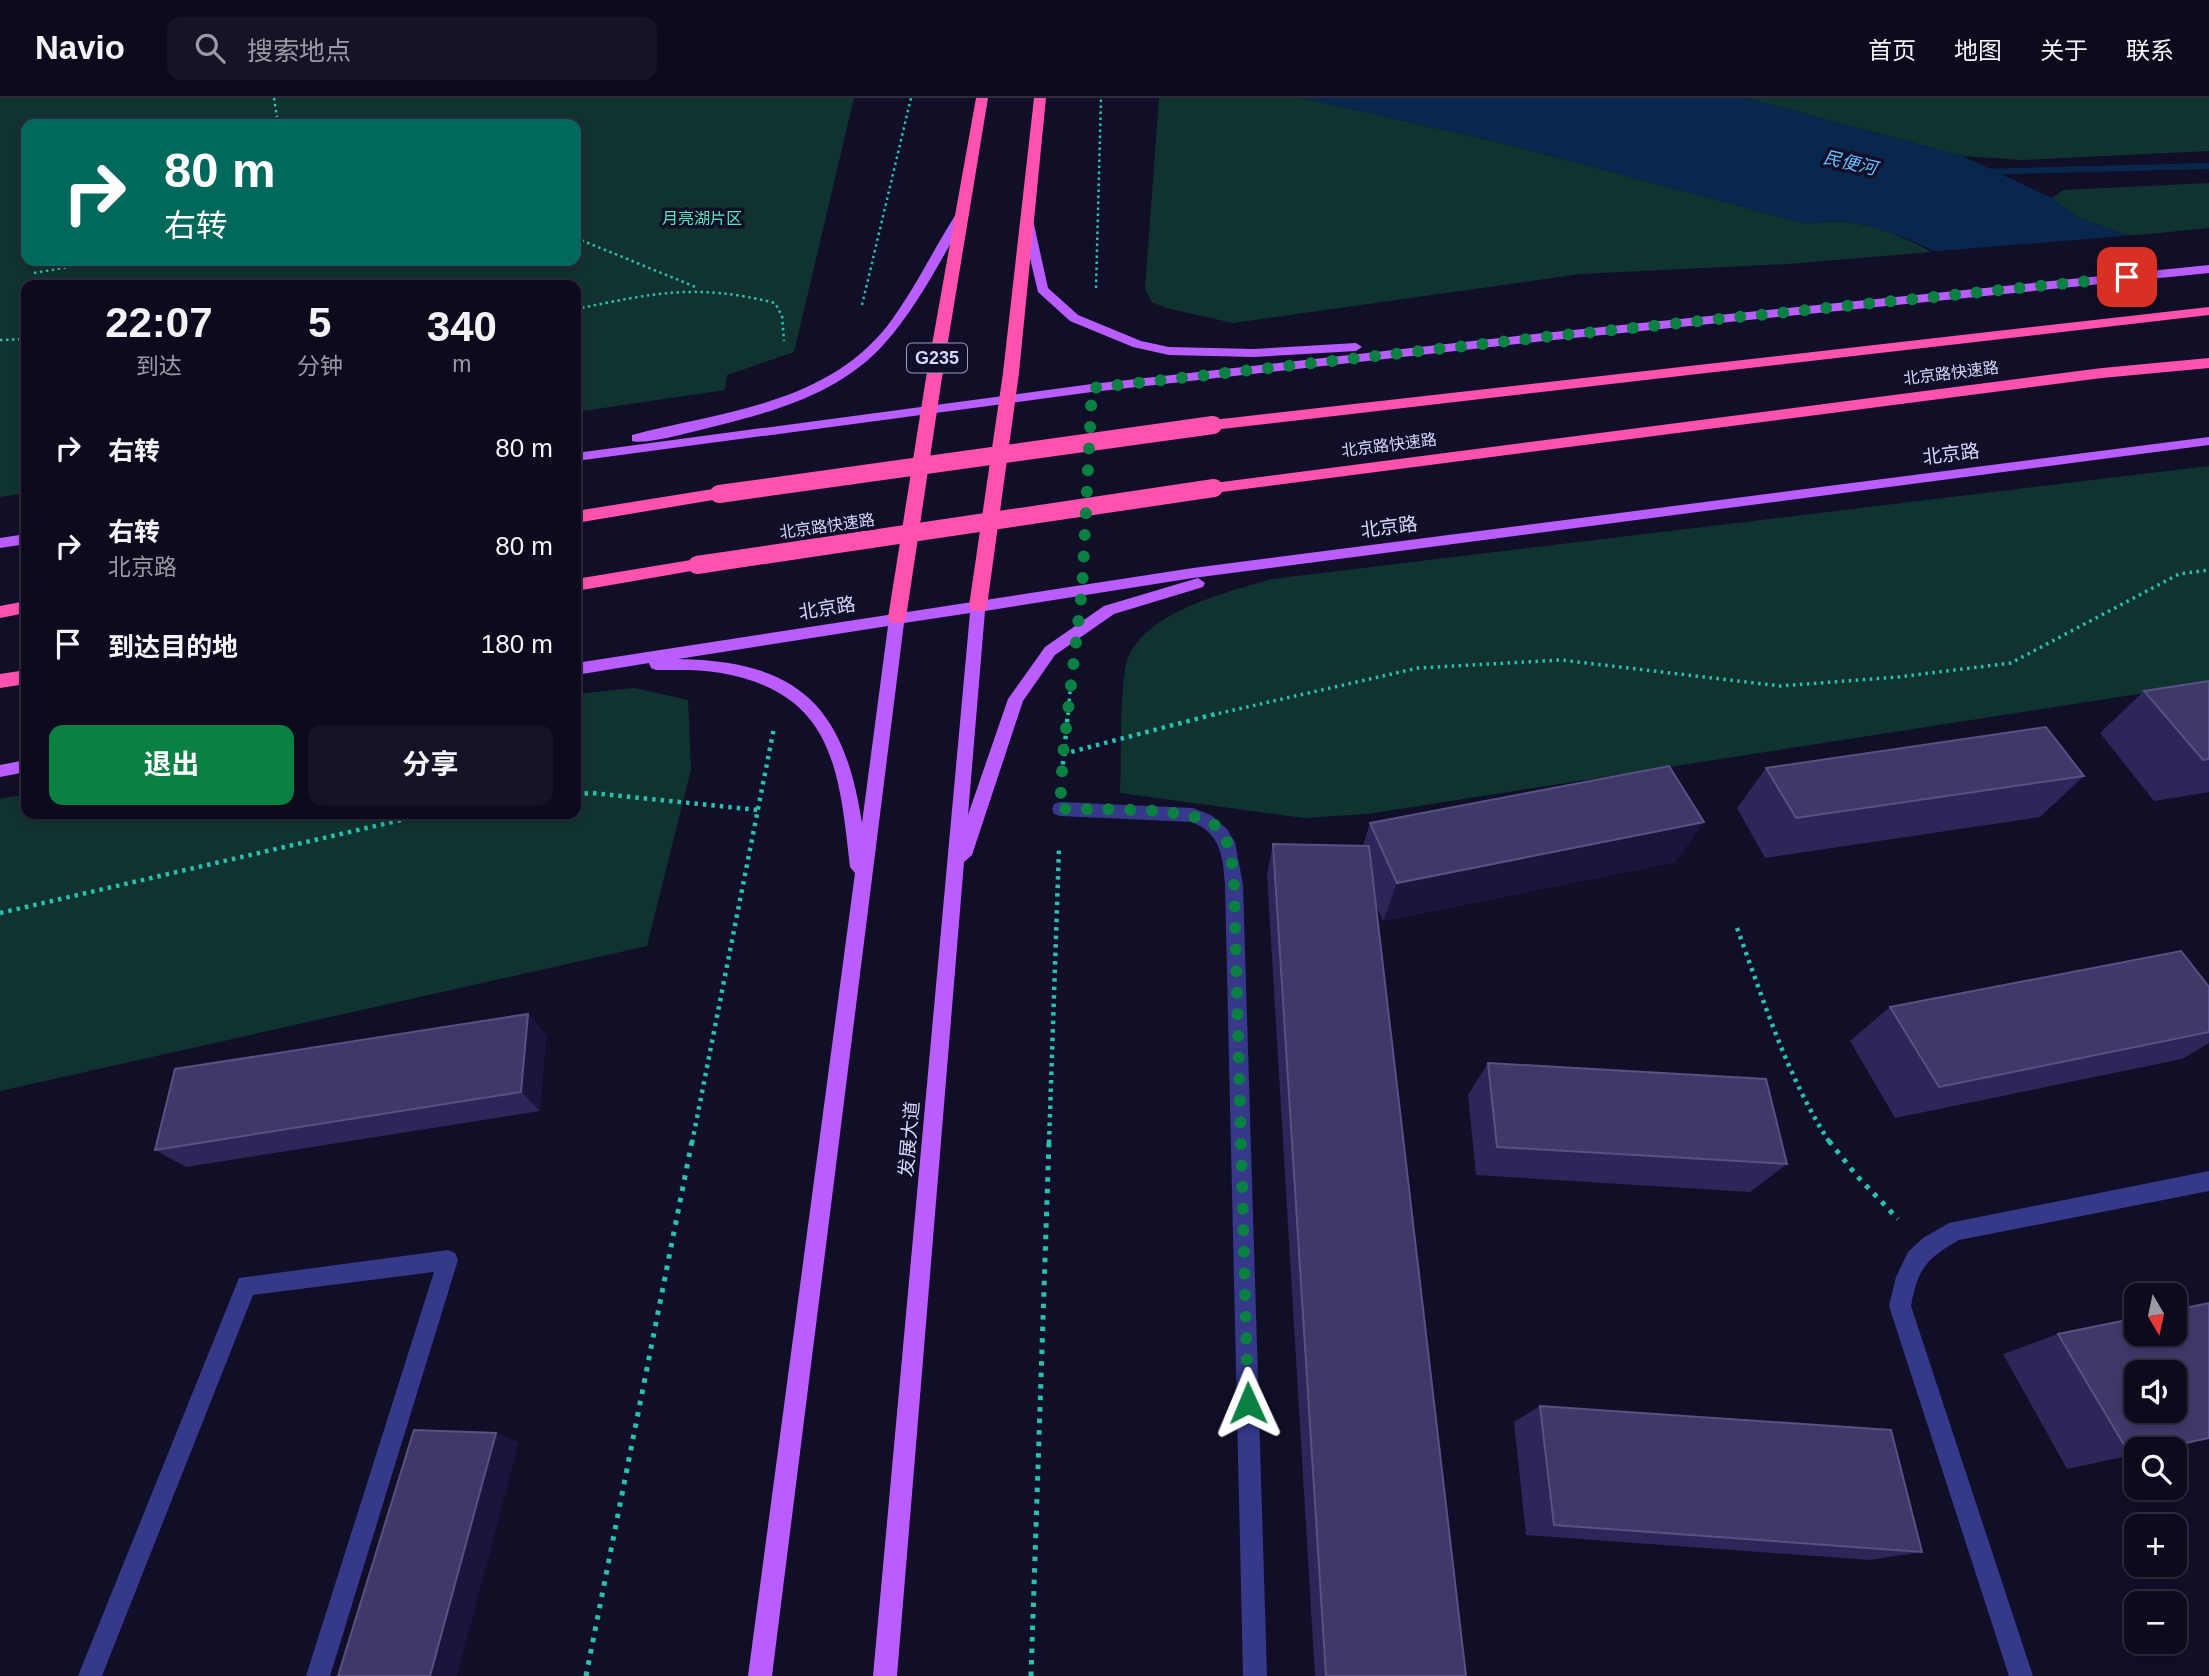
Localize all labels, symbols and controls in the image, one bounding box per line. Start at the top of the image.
search box [167,17,657,80]
text: Navio [35,29,125,66]
icon: search [191,29,229,67]
text: 搜索地点 [247,36,351,66]
text: 首页 [1868,37,1916,64]
text: 地图 [1954,37,2002,64]
text: 关于 [2040,37,2088,64]
text: 联系 [2126,37,2174,64]
text: 80 m [164,143,276,197]
icon: right [49,147,140,238]
water label: 民便河 [1821,147,1881,179]
text: 右转 [164,208,228,244]
park label: 月亮湖片区 [662,210,742,227]
pin [2097,247,2157,307]
icon: arrive [2108,258,2146,296]
text: 22:07 [105,299,213,346]
text: 5 [308,299,331,346]
text: 340 [427,303,497,350]
road number: G235 [907,344,967,372]
text: m [452,351,471,377]
text: 到达 [136,353,182,379]
text: 分钟 [297,353,343,379]
street label: 北京路快速路 [1902,359,2000,387]
icon: right [49,429,87,467]
street label: 北京路快速路 [1340,431,1438,459]
text: 80 m [495,433,553,463]
text: 右转 [108,436,160,466]
street label: 北京路 [1921,440,1981,468]
street label: 北京路快速路 [778,511,876,541]
street label: 北京路 [1359,513,1419,541]
text: 右转 [108,517,160,547]
icon: right [49,527,87,565]
text: 80 m [495,531,553,561]
text: 北京路 [108,554,177,580]
street label: 北京路 [797,593,857,623]
icon: arrive [49,625,87,663]
text: 180 m [481,629,553,659]
text: 到达目的地 [108,632,238,662]
button: 退出 [49,725,294,805]
button: 分享 [308,725,553,805]
street label: 发展大道 [895,1100,923,1178]
north arrow [2124,1283,2188,1346]
map controls [2124,1283,2187,1654]
button: sound [2124,1360,2187,1423]
position arrow [1211,1366,1285,1440]
button: search [2124,1437,2187,1500]
button: + [2124,1514,2187,1577]
button: − [2124,1591,2187,1654]

